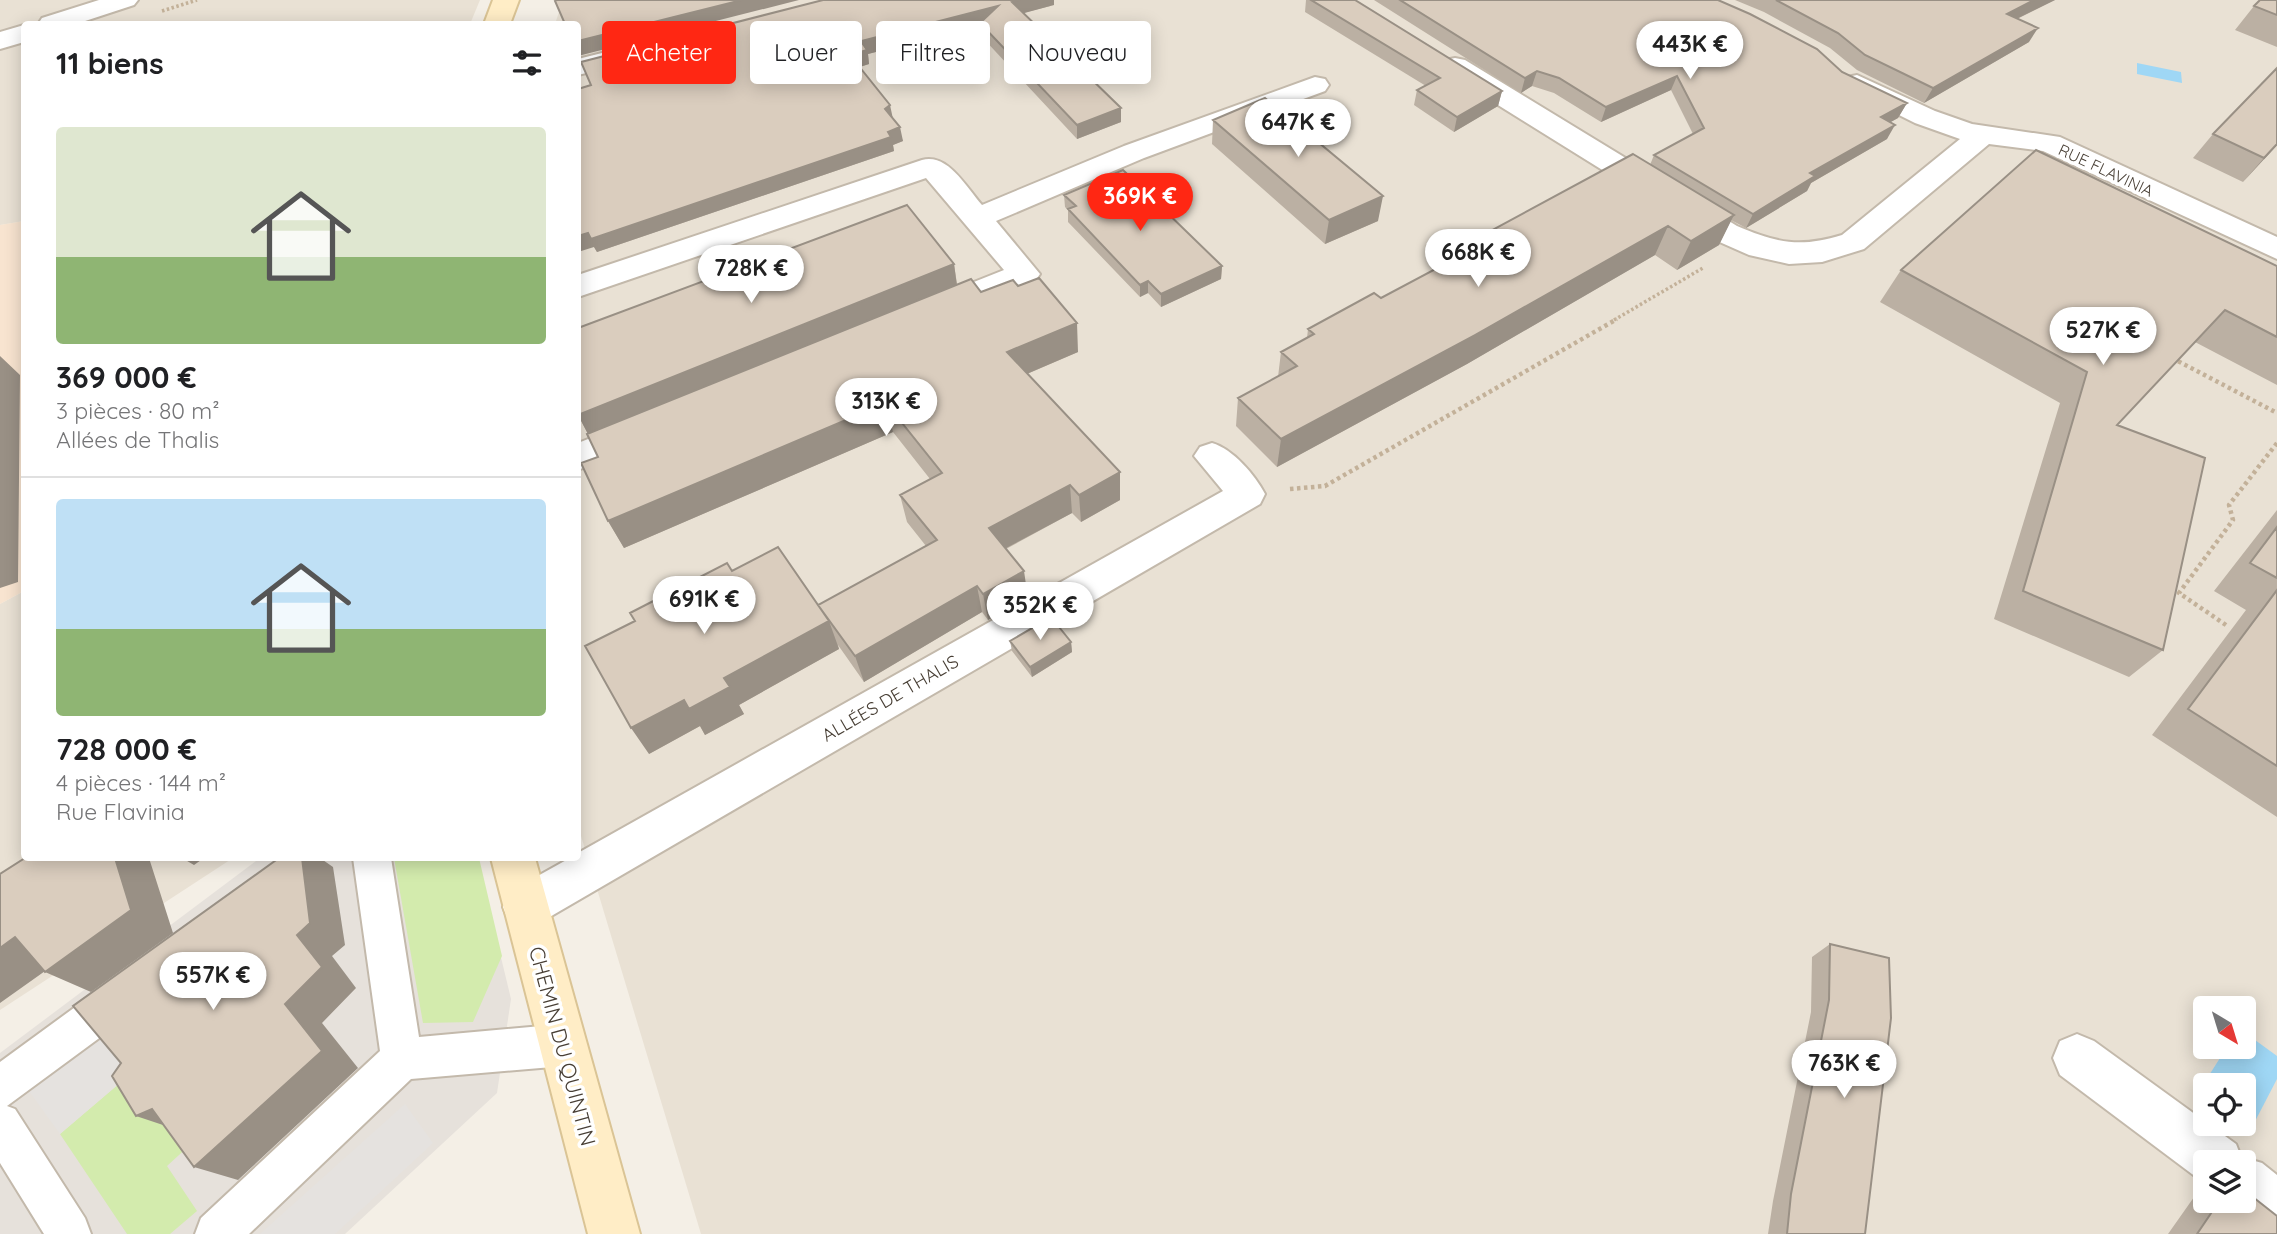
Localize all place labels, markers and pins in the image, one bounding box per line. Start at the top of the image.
pin: 443K € [1633,22,1747,81]
pin: 647K € [1241,100,1355,159]
pin: 369K € [1083,174,1197,233]
pin: 668K € [1421,230,1535,289]
pin: 728K € [694,246,808,305]
pin: 527K € [2046,308,2160,367]
pin: 313K € [829,378,943,438]
pin: 691K € [647,576,761,636]
pin: 352K € [983,582,1097,642]
pin: 557K € [156,953,270,1012]
pin: 763K € [1787,1040,1901,1100]

